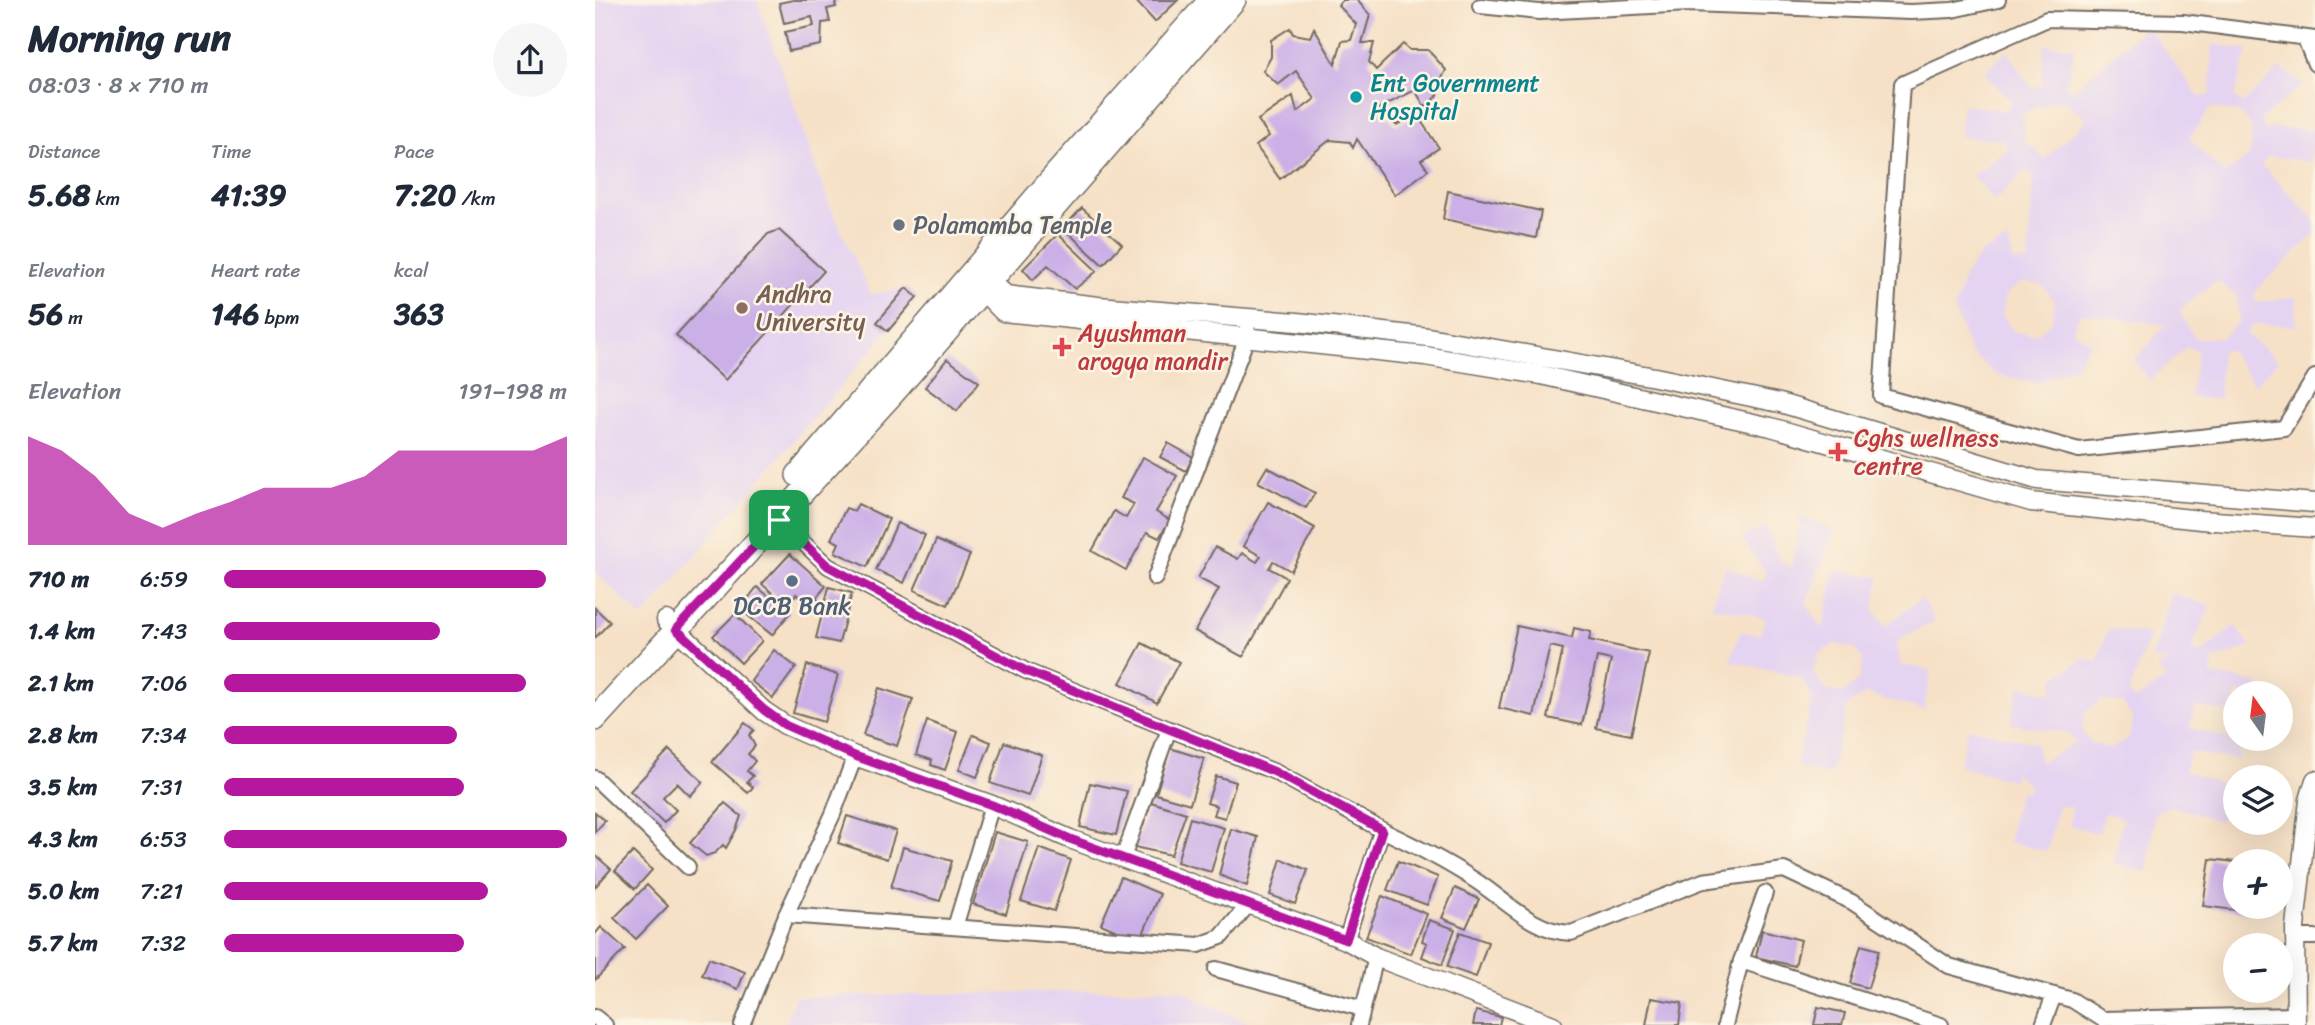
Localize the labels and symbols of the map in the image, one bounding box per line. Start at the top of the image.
place label: Ent Government Hospital [1370,62,1540,132]
marker: Ent Government Hospital [1348,89,1364,105]
place label: Polamamba Temple [913,204,1112,246]
marker: Polamamba Temple [891,217,907,233]
place label: Andhra University [755,273,866,343]
marker: Andhra University [734,300,750,316]
place label: Ayushman arogya mandir [1077,312,1229,382]
marker: Ayushman arogya mandir [1052,337,1072,357]
place label: Cghs wellness centre [1854,417,1999,487]
marker: Cghs wellness centre [1828,442,1848,462]
pin [749,490,809,550]
marker: DCCB Bank [784,573,800,589]
place label: DCCB Bank [733,585,851,627]
north arrow [2223,681,2293,751]

